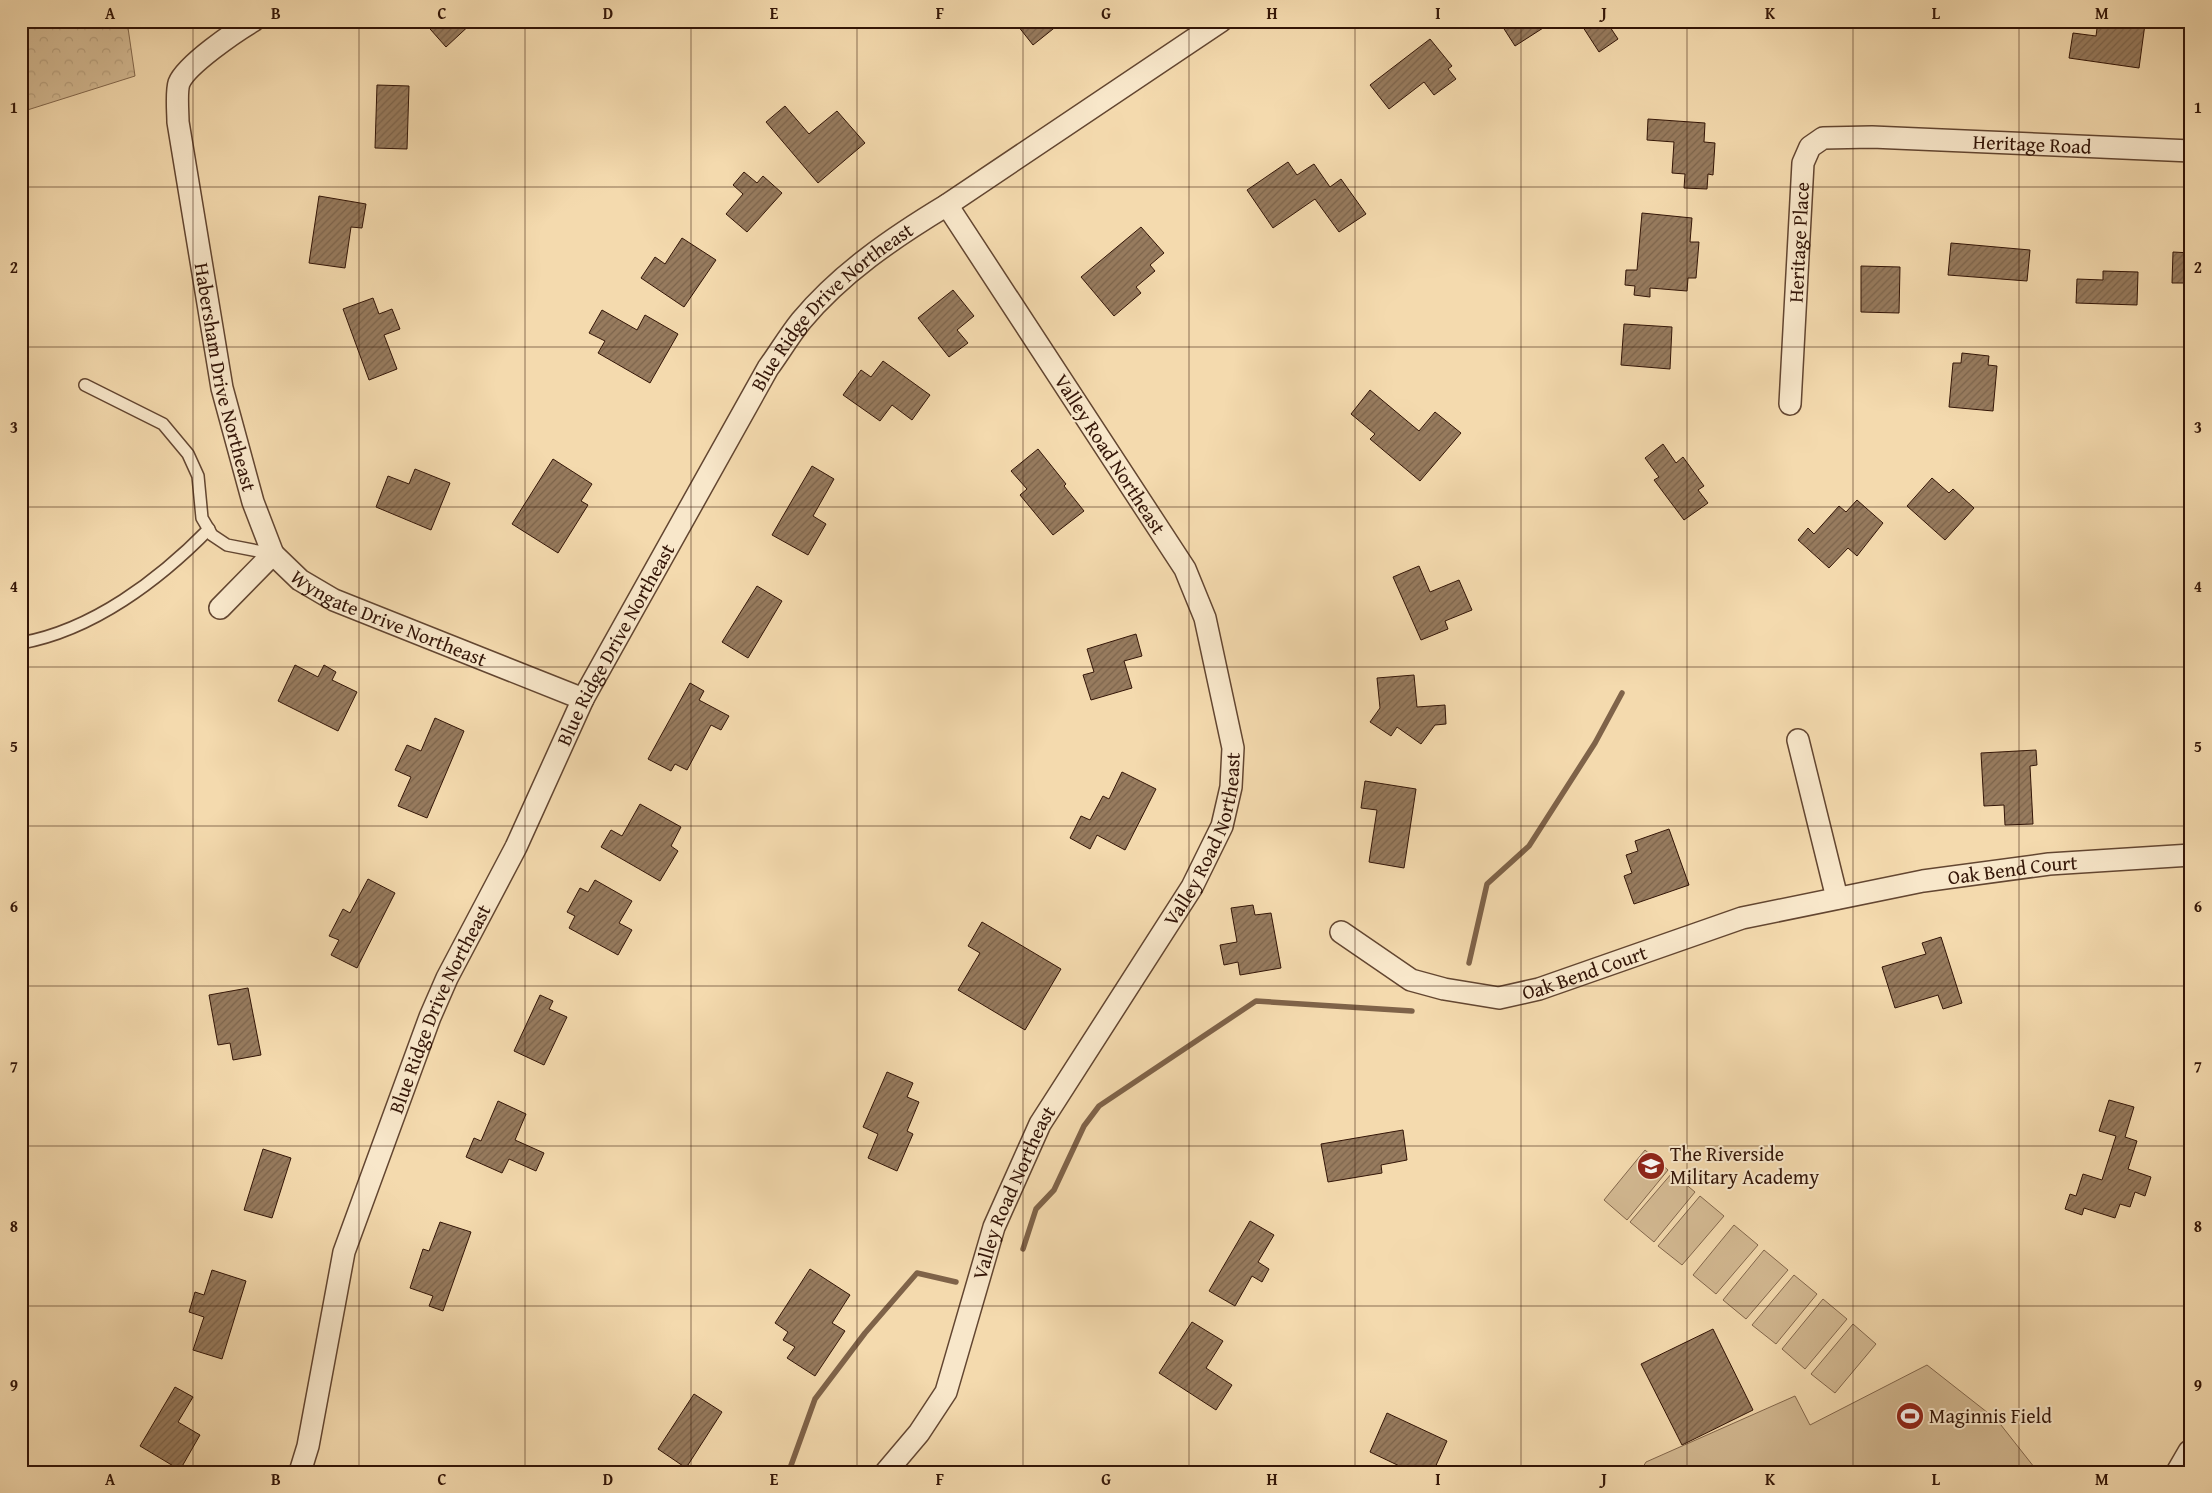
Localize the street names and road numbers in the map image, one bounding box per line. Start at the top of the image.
street label: Heritage Road [1972,126,2092,161]
street label: Heritage Place [1780,181,1816,303]
street label: Blue Ridge Drive Northeast [743,215,919,396]
street label: Habersham Drive Northeast [188,261,264,494]
street label: Valley Road Northeast [1048,368,1173,540]
street label: Blue Ridge Drive Northeast [549,538,681,750]
street label: Wyngate Drive Northeast [284,563,491,673]
street label: Valley Road Northeast [1156,751,1247,931]
street label: Oak Bend Court [1946,847,2078,892]
street label: Blue Ridge Drive Northeast [381,899,498,1117]
street label: Oak Bend Court [1519,937,1651,1006]
street label: Valley Road Northeast [964,1100,1062,1283]

